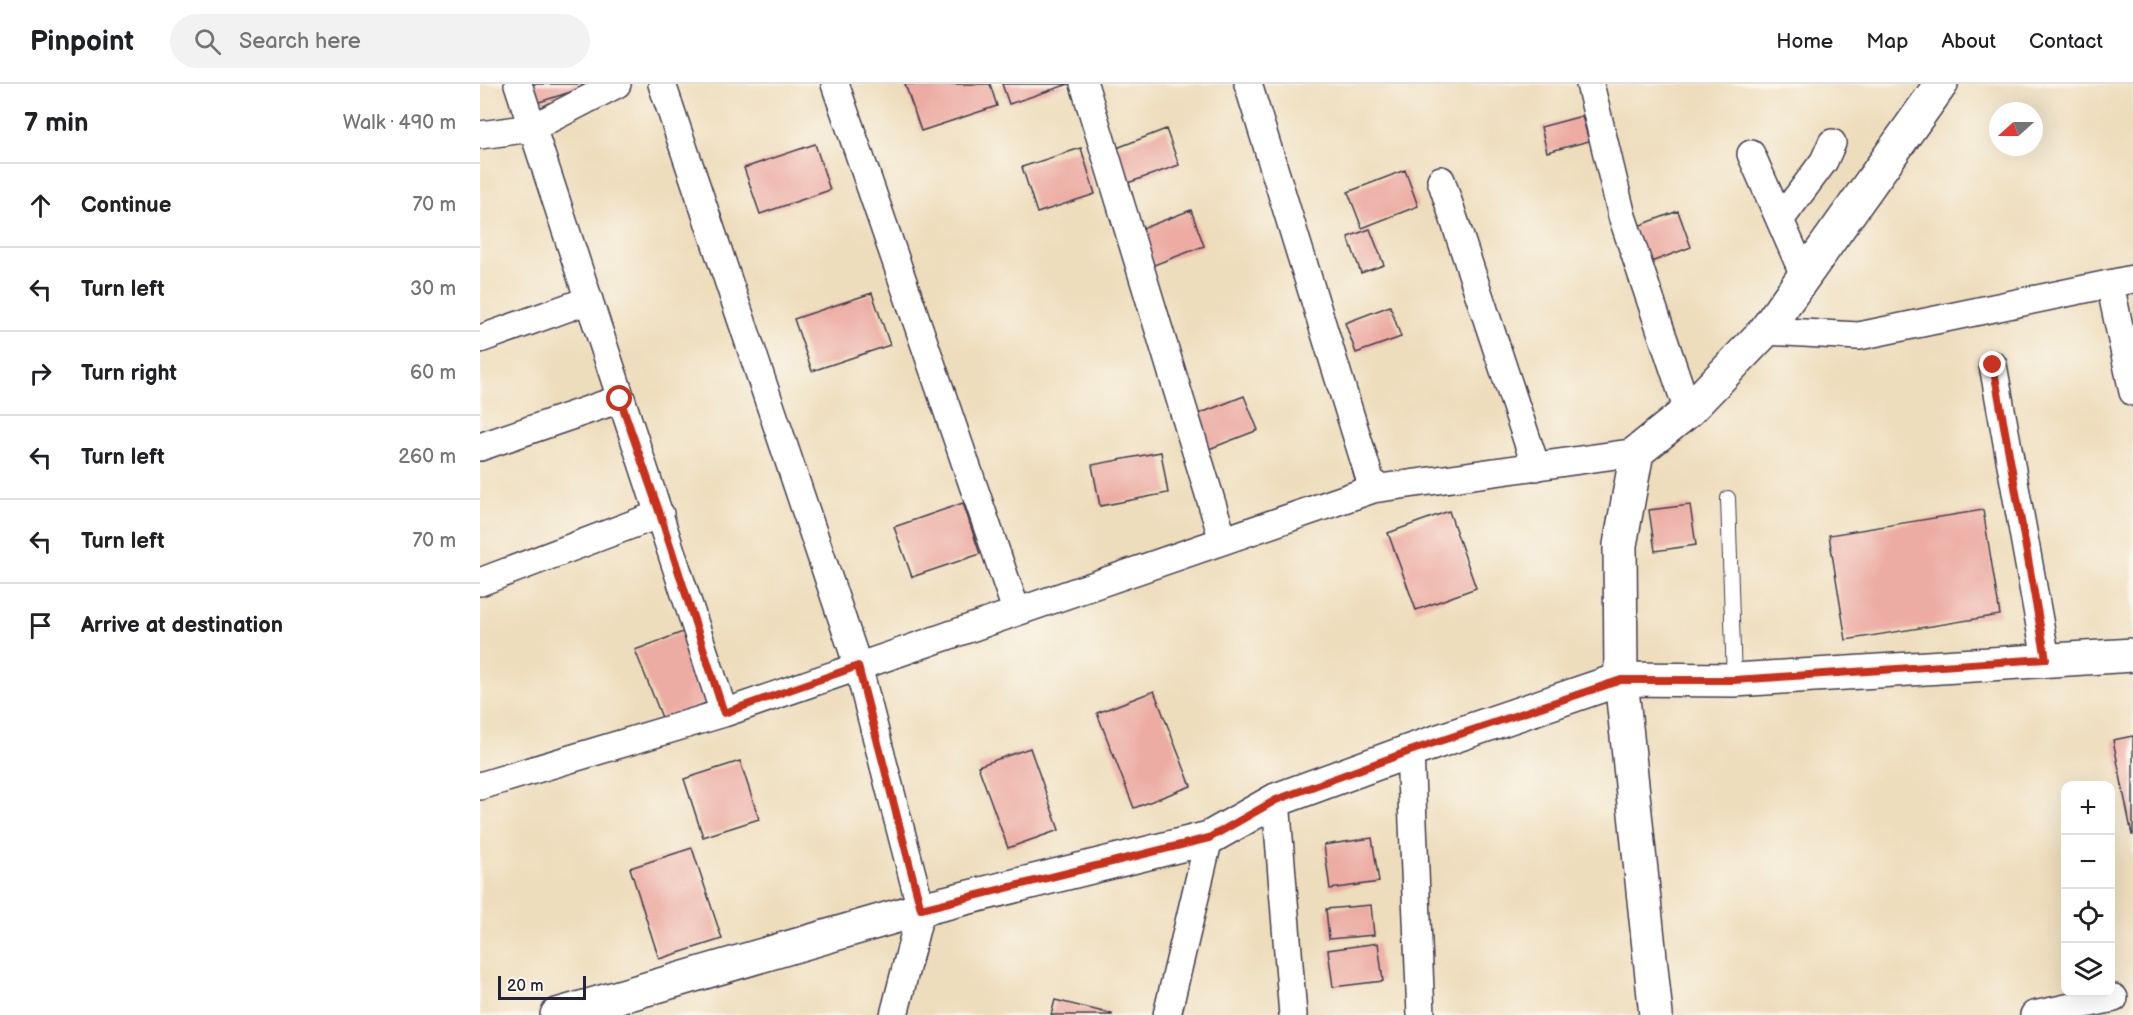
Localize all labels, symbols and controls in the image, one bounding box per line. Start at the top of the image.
search box [170,14,590,68]
text: Pinpoint [30,25,134,58]
icon: search [191,25,224,58]
text: Search here [239,28,361,55]
text: Home [1776,29,1833,54]
text: Map [1866,29,1908,54]
text: About [1941,29,1996,54]
text: Contact [2029,29,2103,54]
north arrow [1989,102,2043,156]
text: 7 min [24,108,88,139]
text: Walk · 490 m [343,111,456,135]
icon: ahead [24,189,57,222]
text: Continue [81,192,171,219]
text: 70 m [412,193,456,217]
icon: left [24,273,57,306]
text: Turn left [81,276,165,303]
text: 30 m [410,277,456,301]
route end [1979,351,2005,377]
icon: right [24,357,57,390]
text: Turn right [81,360,177,387]
text: 60 m [410,361,456,385]
route start [606,385,632,411]
icon: left [24,441,57,474]
text: Turn left [81,444,165,471]
text: 260 m [398,445,456,469]
icon: left [24,525,57,558]
text: Turn left [81,528,165,555]
text: 70 m [412,529,456,553]
icon: arrive [24,609,57,642]
text: Arrive at destination [81,612,283,639]
map controls [2061,781,2115,997]
button: + [2061,781,2115,835]
button: − [2061,835,2115,889]
button: locate [2061,889,2115,943]
button: layers [2061,943,2115,997]
scale bar [498,973,586,1000]
text: 20 m [507,977,543,996]

